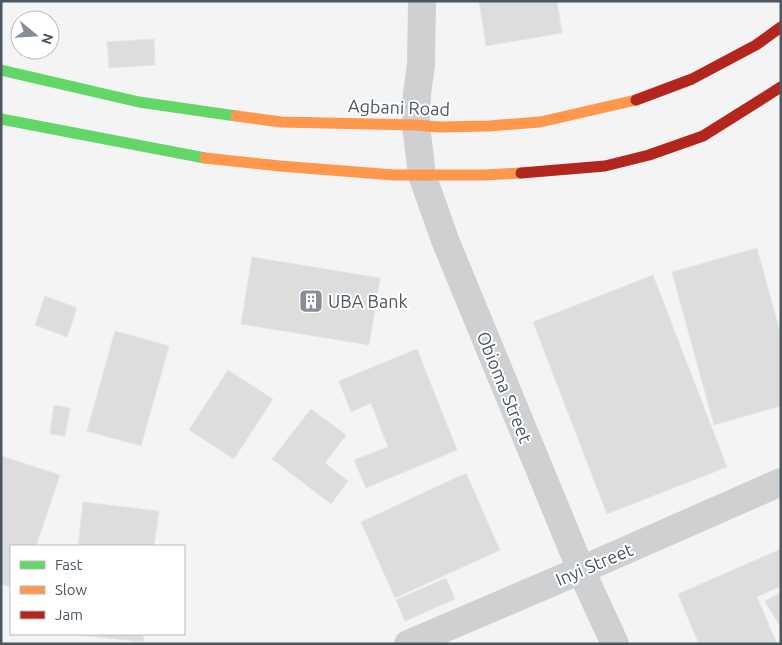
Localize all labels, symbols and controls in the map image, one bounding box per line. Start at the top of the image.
north arrow [10,10,60,60]
text: N [38,32,57,46]
street label: Agbani Road [348,95,450,119]
building icon: UBA Bank [298,288,324,314]
place label: UBA Bank [328,291,408,311]
street label: Obioma Street [474,328,536,446]
street label: Inyi Street [552,539,636,589]
legend [10,545,185,635]
text: Fast [55,556,83,573]
text: Slow [55,581,88,598]
text: Jam [55,606,83,623]

